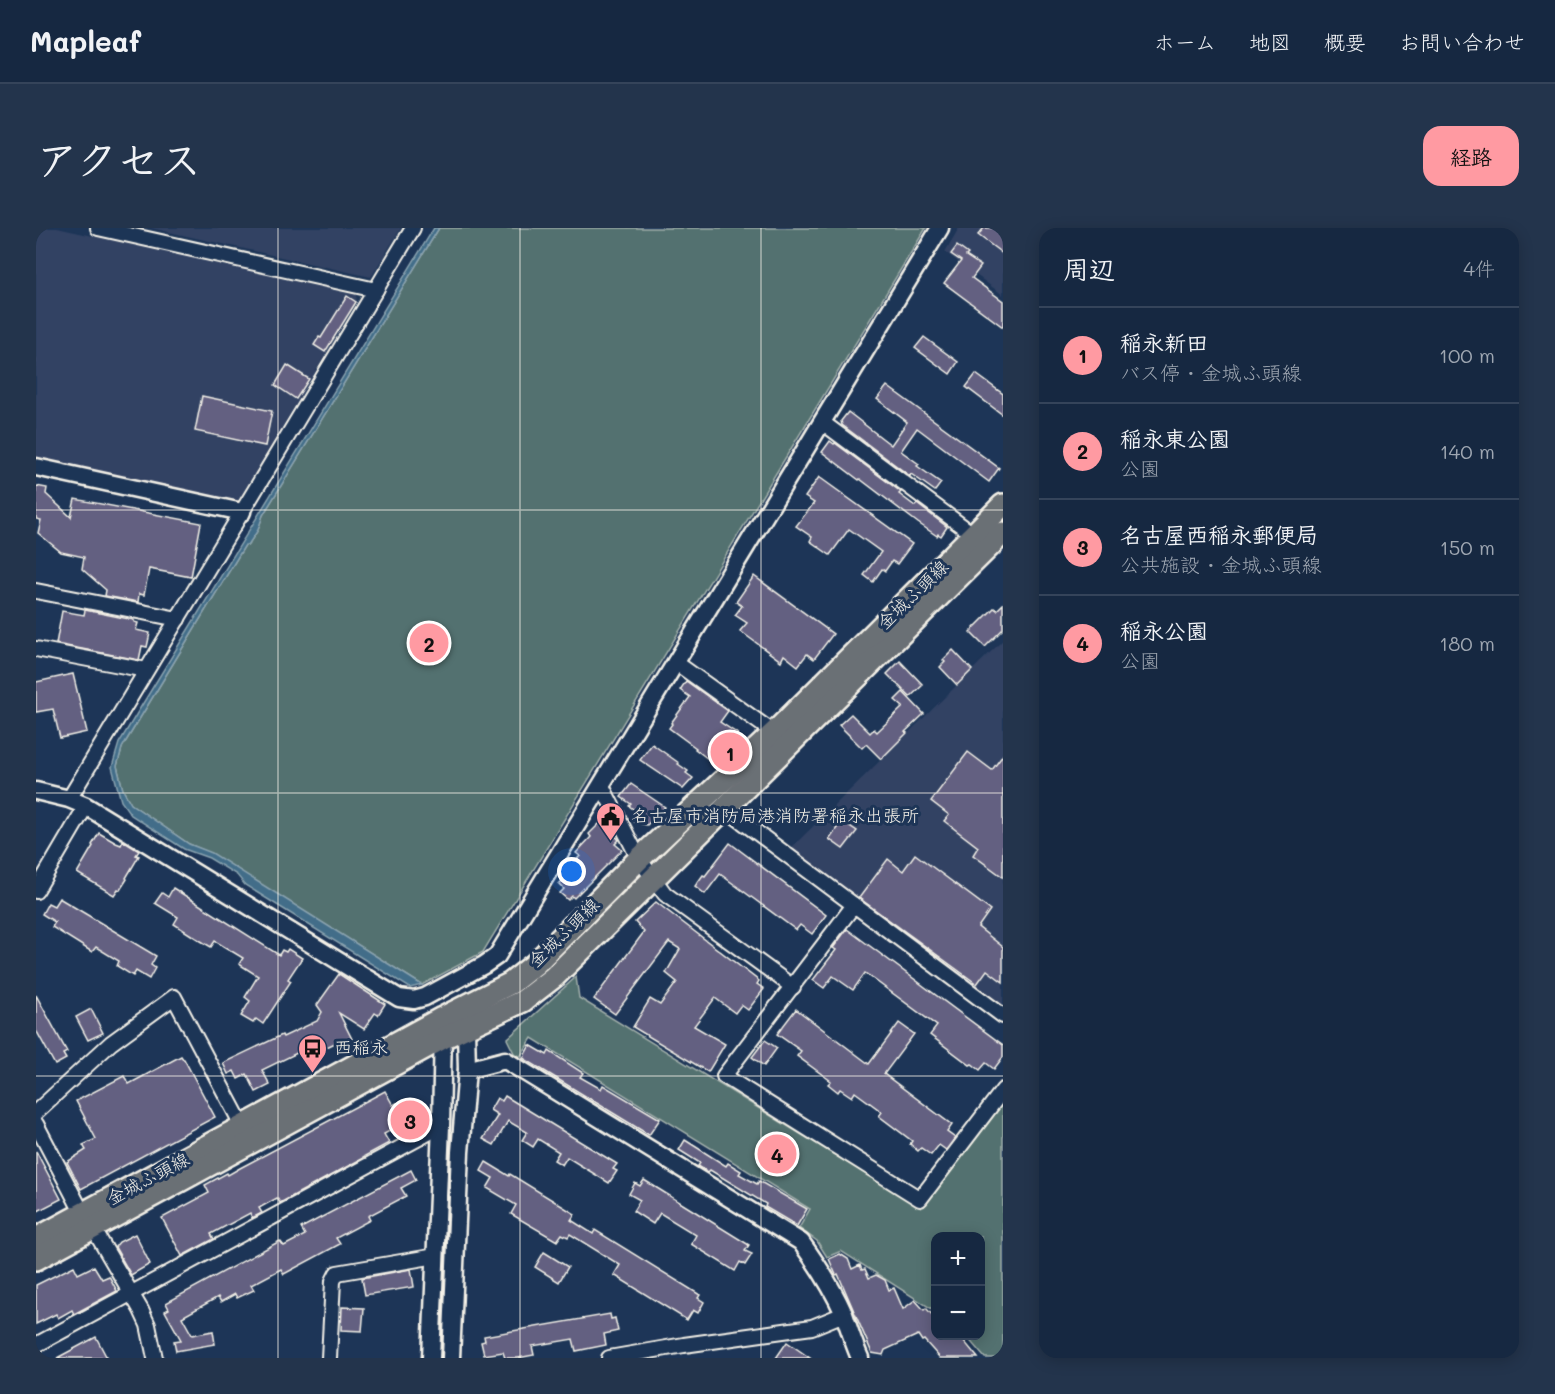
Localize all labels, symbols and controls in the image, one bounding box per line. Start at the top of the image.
text: Mapleaf [30,23,141,59]
text: ホーム [1154,28,1216,55]
text: 地図 [1249,28,1291,55]
text: 概要 [1324,28,1366,55]
text: お問い合わせ [1399,28,1525,55]
button: 経路 [1423,126,1519,186]
text: アクセス [36,131,201,186]
text: 周辺 [1063,252,1115,286]
text: 4件 [1463,255,1495,281]
text: 稲永新田 [1120,328,1208,357]
text: 1 [1078,342,1087,368]
text: 100 m [1439,342,1495,368]
text: バス停 · 金城ふ頭線 [1120,359,1302,385]
text: 稲永東公園 [1120,424,1230,453]
text: 2 [1077,438,1088,464]
text: 140 m [1440,438,1495,464]
text: 公園 [1120,455,1160,481]
text: 名古屋西稲永郵便局 [1120,520,1318,549]
text: 3 [1077,534,1089,560]
text: 150 m [1440,534,1495,560]
text: 公共施設 · 金城ふ頭線 [1120,551,1322,577]
street label: 金城ふ頭線 [872,554,953,634]
text: 稲永公園 [1120,616,1208,645]
pin: 2 [410,620,448,666]
text: 4 [1076,630,1089,656]
text: 180 m [1439,630,1495,656]
text: 公園 [1120,647,1160,673]
pin: 1 [710,730,750,774]
public building icon: 名古屋市消防局港消防署稲永出張所 [594,800,626,842]
place label: 名古屋市消防局港消防署稲永出張所 [631,803,919,827]
your location [557,857,586,886]
street label: 金城ふ頭線 [523,892,604,972]
bus stop icon: 西稲永 [297,1032,329,1074]
place label: 西稲永 [334,1035,388,1059]
pin: 3 [390,1098,430,1142]
pin: 4 [758,1132,796,1176]
street label: 金城ふ頭線 [102,1146,193,1210]
map controls [931,1232,985,1340]
button: + [931,1232,985,1286]
button: − [931,1286,985,1340]

